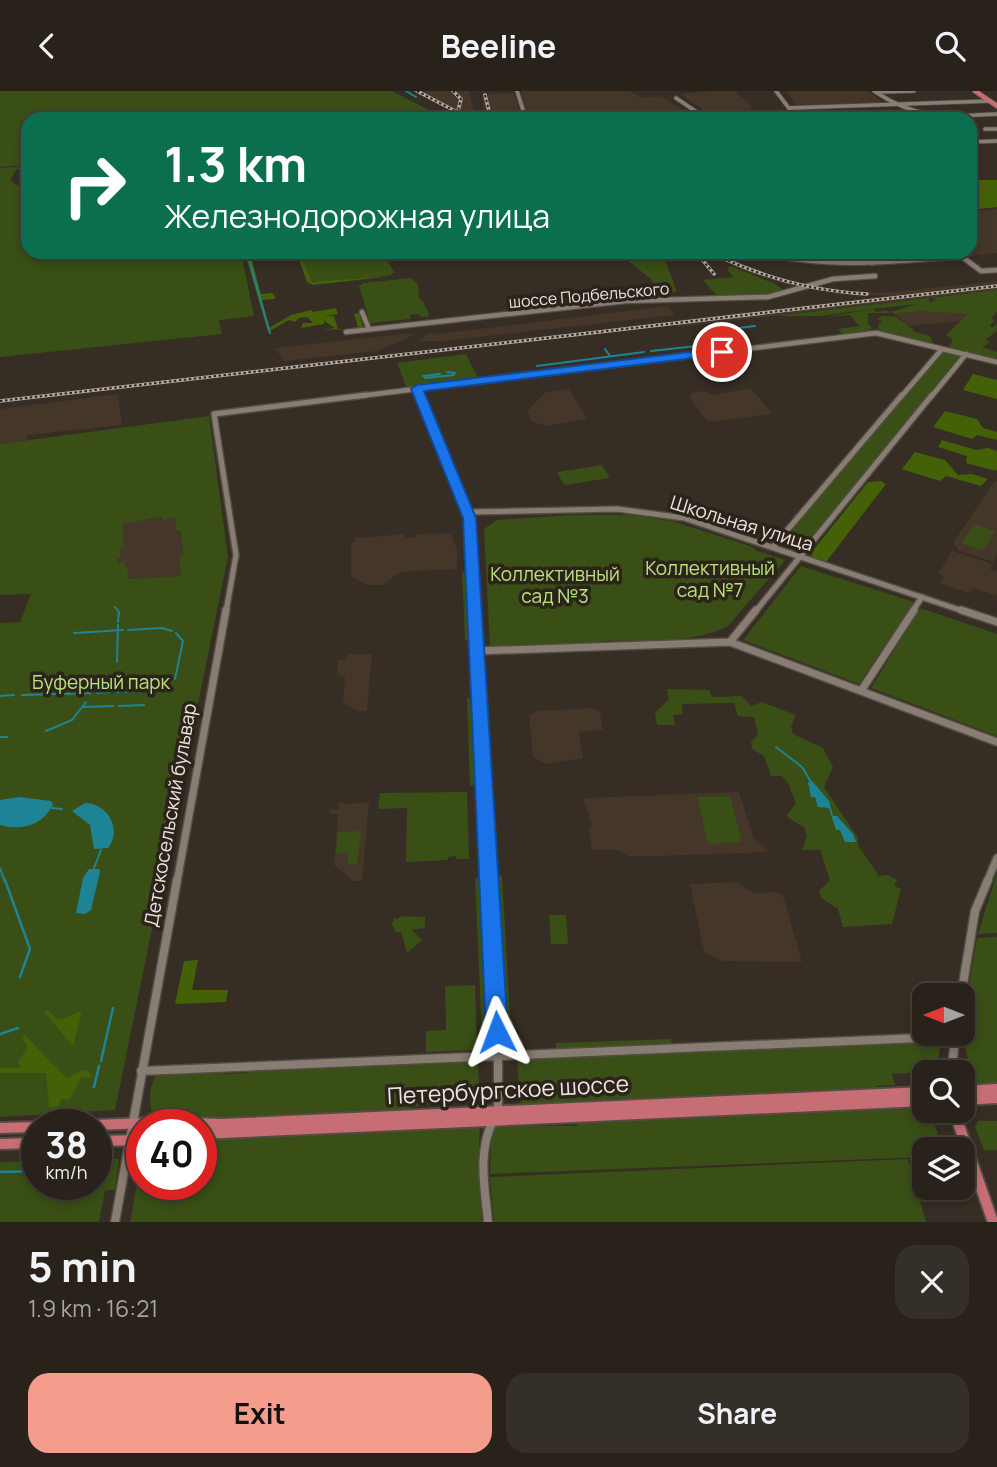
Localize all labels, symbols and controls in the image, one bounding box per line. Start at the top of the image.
text: Beeline [441,24,556,68]
icon: back [28,27,66,65]
icon: search [931,27,969,65]
text: 1.3 km [164,130,307,197]
icon: right [49,140,140,231]
text: Железнодорожная улица [164,194,550,238]
street label: шоссе Подбельского [508,277,670,313]
pin [692,322,752,382]
icon: arrive [703,333,741,371]
street label: Школьная улица [667,489,817,557]
park label: Коллективный сад №7 [645,555,775,603]
park label: Коллективный сад №3 [490,561,620,609]
park label: Буферный парк [32,669,170,695]
street label: Детскосельский бульвар [138,701,202,929]
north arrow [912,983,975,1047]
map controls [912,983,975,1200]
position arrow [460,995,534,1069]
button: search [912,1060,975,1123]
street label: Петербургское шоссе [386,1067,630,1111]
speed limit sign: 40 [126,1109,217,1200]
text: 38 [46,1121,87,1169]
button: layers [912,1137,975,1200]
text: km/h [46,1160,87,1184]
text: 5 min [28,1237,137,1295]
button: close [895,1245,969,1319]
text: 1.9 km · 16:21 [28,1292,158,1324]
button: Exit [28,1373,492,1453]
button: Share [506,1373,969,1453]

